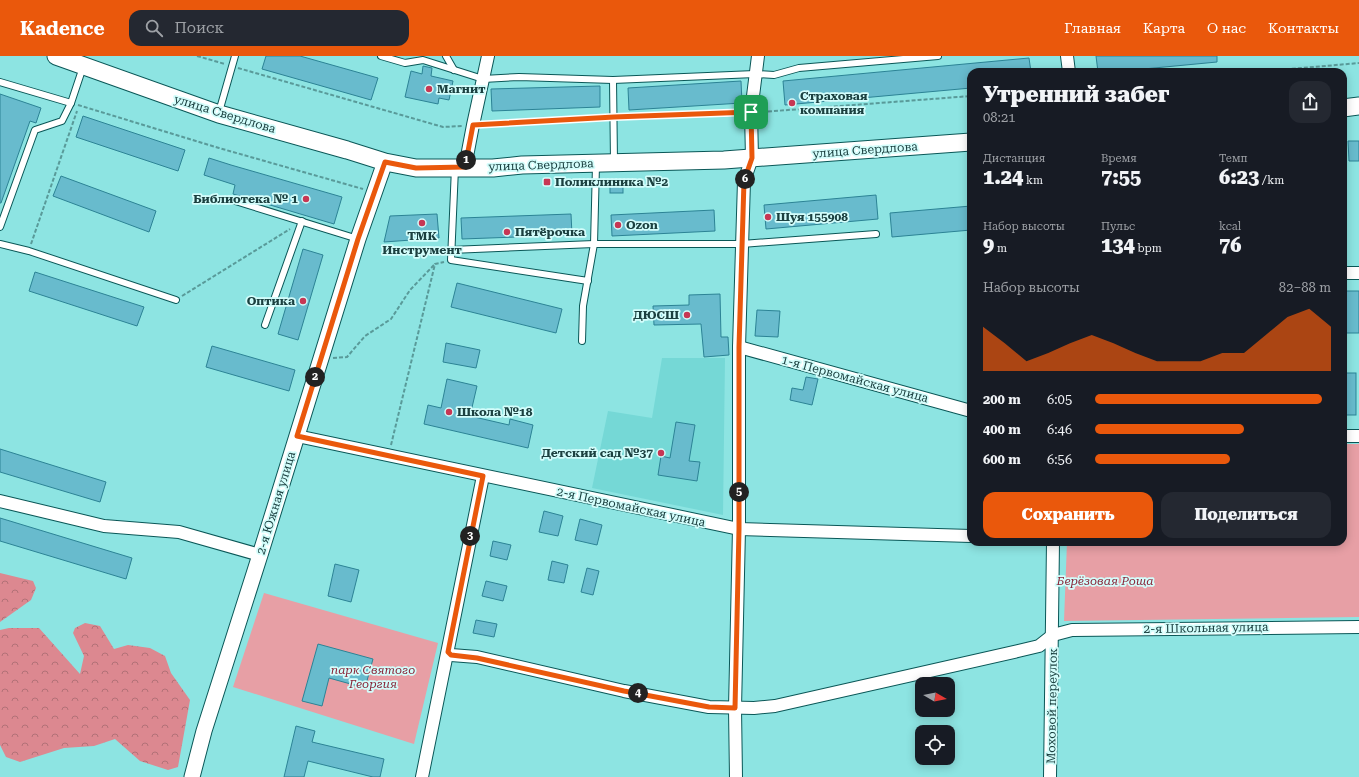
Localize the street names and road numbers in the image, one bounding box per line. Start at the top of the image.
street label: улица Свердлова [172,92,278,136]
street label: улица Свердлова [812,139,919,161]
street label: улица Свердлова [488,156,594,174]
street label: 1-я Первомайская улица [780,353,930,405]
street label: 2-я Южная улица [254,449,298,556]
street label: 2-я Первомайская улица [555,484,707,530]
street label: 2-я Школьная улица [1143,620,1269,636]
street label: Моховой переулок [1044,647,1060,764]

